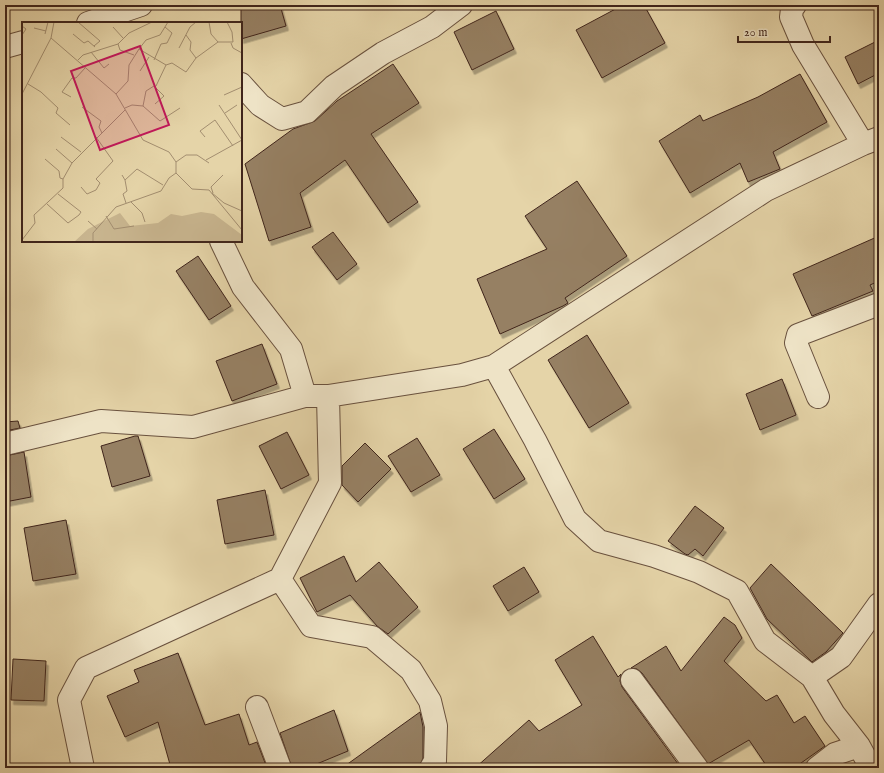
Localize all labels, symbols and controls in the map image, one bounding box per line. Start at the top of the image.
scale bar [738,18,830,44]
inset map [22,22,242,242]
text: 20 m [744,25,767,40]

